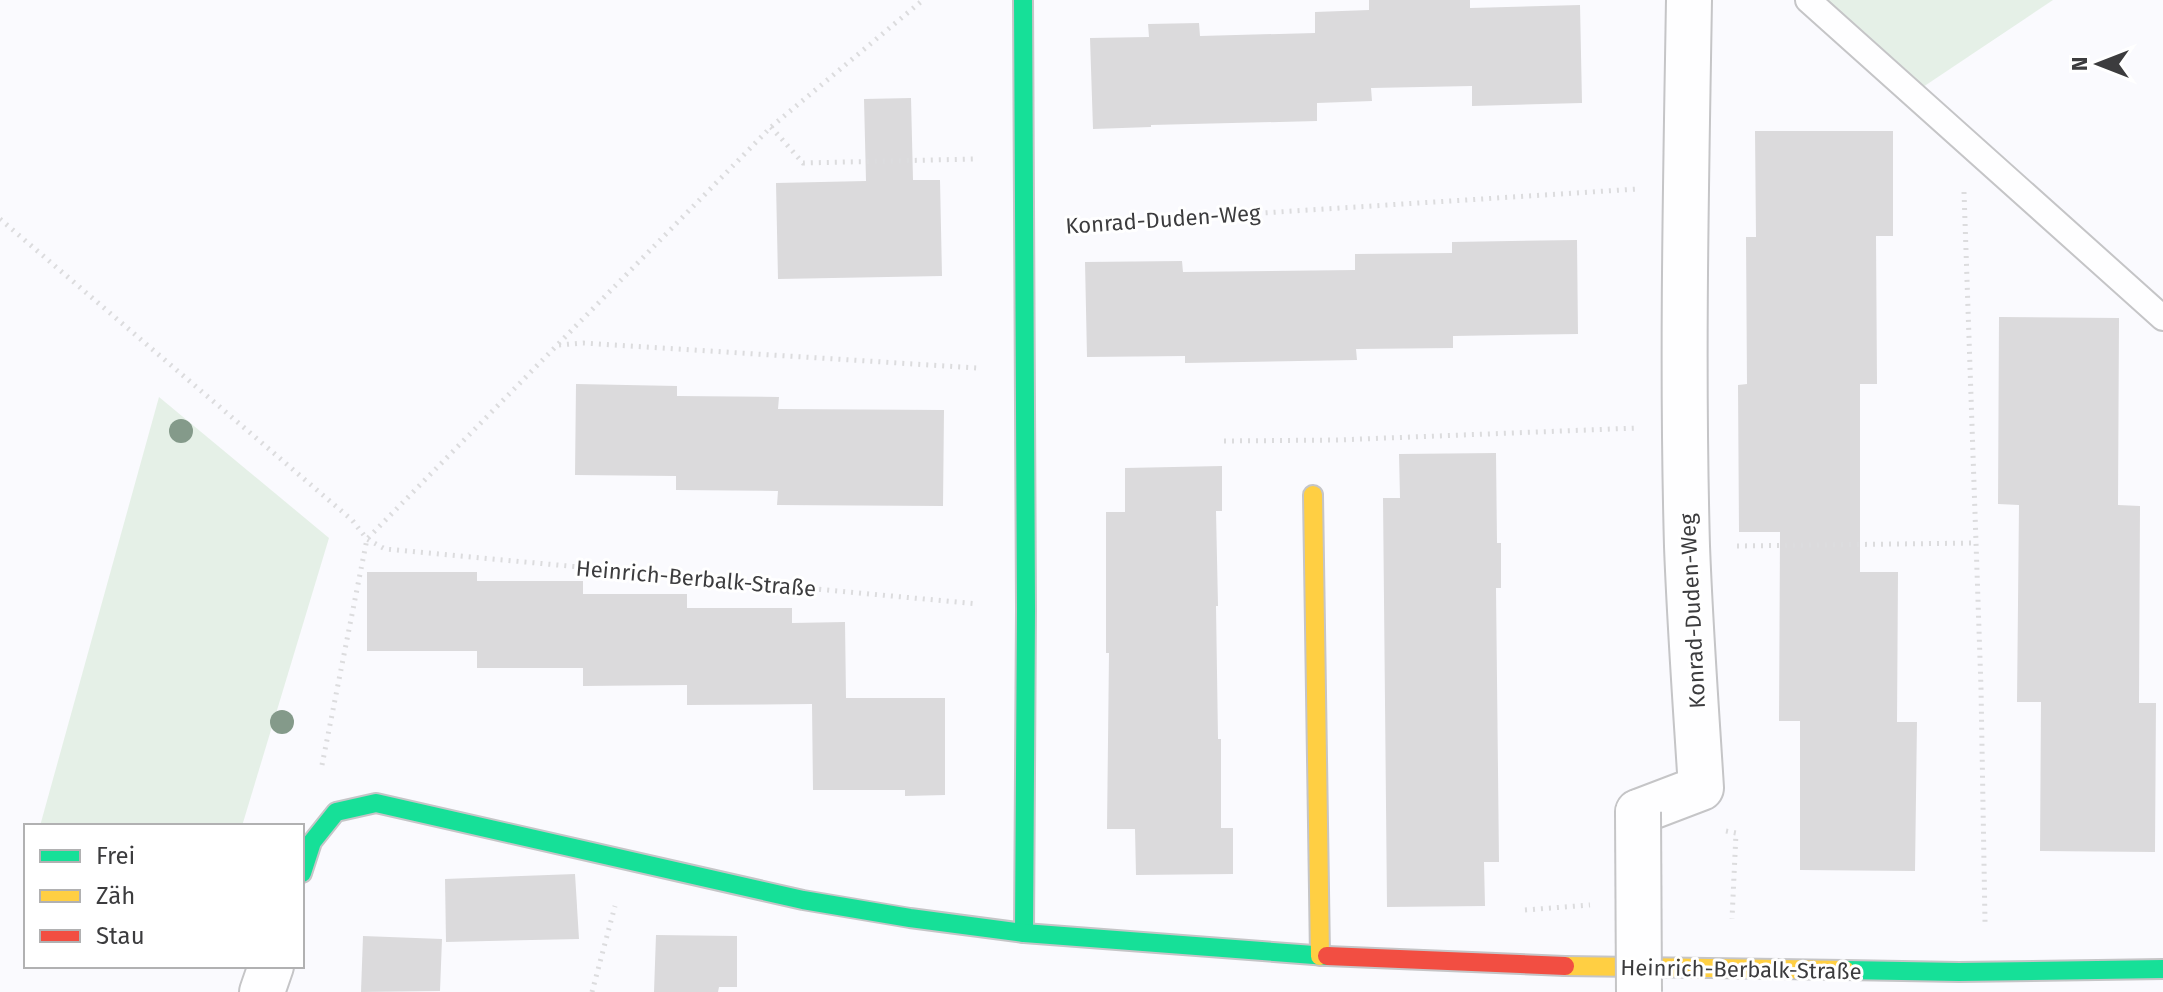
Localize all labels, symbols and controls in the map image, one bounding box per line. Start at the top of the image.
north arrow [2059,24,2139,104]
text: N [2066,57,2093,71]
street label: Konrad-Duden-Weg [1065,199,1262,240]
street label: Konrad-Duden-Weg [1674,512,1711,709]
street label: Heinrich-Berbalk-Straße [575,555,817,602]
legend [24,824,304,968]
text: Frei [96,842,135,870]
text: Zäh [96,882,135,910]
text: Stau [96,922,145,950]
street label: Heinrich-Berbalk-Straße [1620,954,1862,985]

